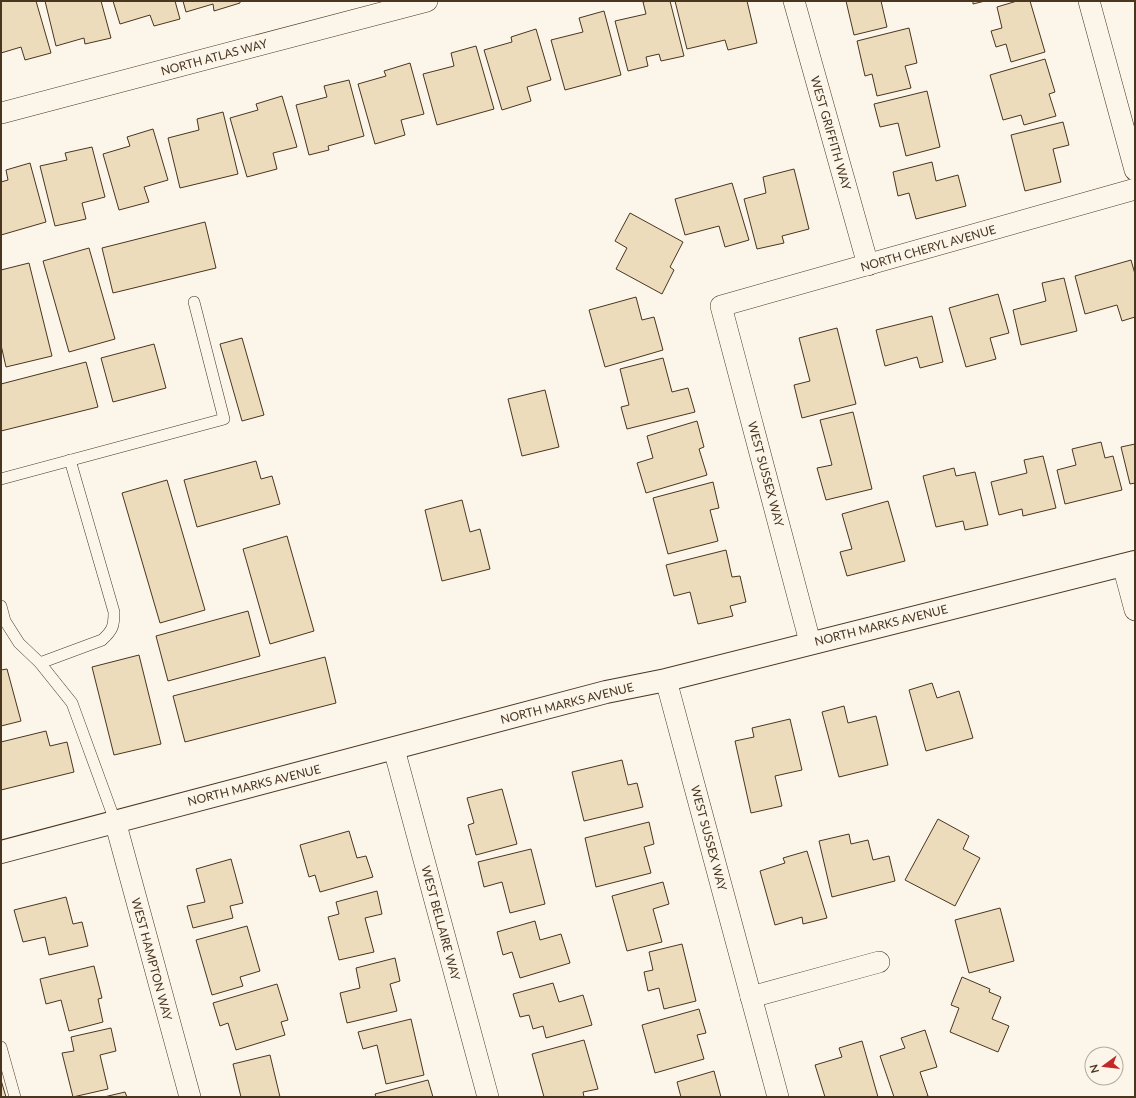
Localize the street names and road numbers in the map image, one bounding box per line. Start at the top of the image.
street label: NORTH ATLAS WAY [159,35,269,78]
street label: WEST GRIFFITH WAY [808,74,855,192]
street label: NORTH CHERYL AVENUE [859,221,997,275]
street label: WEST SUSSEX WAY [745,420,787,529]
street label: NORTH MARKS AVENUE [813,601,949,649]
street label: NORTH MARKS AVENUE [499,679,635,727]
street label: NORTH MARKS AVENUE [186,761,322,809]
street label: WEST SUSSEX WAY [688,784,730,893]
street label: WEST BELLAIRE WAY [418,864,464,983]
street label: WEST HAMPTON WAY [128,896,176,1022]

